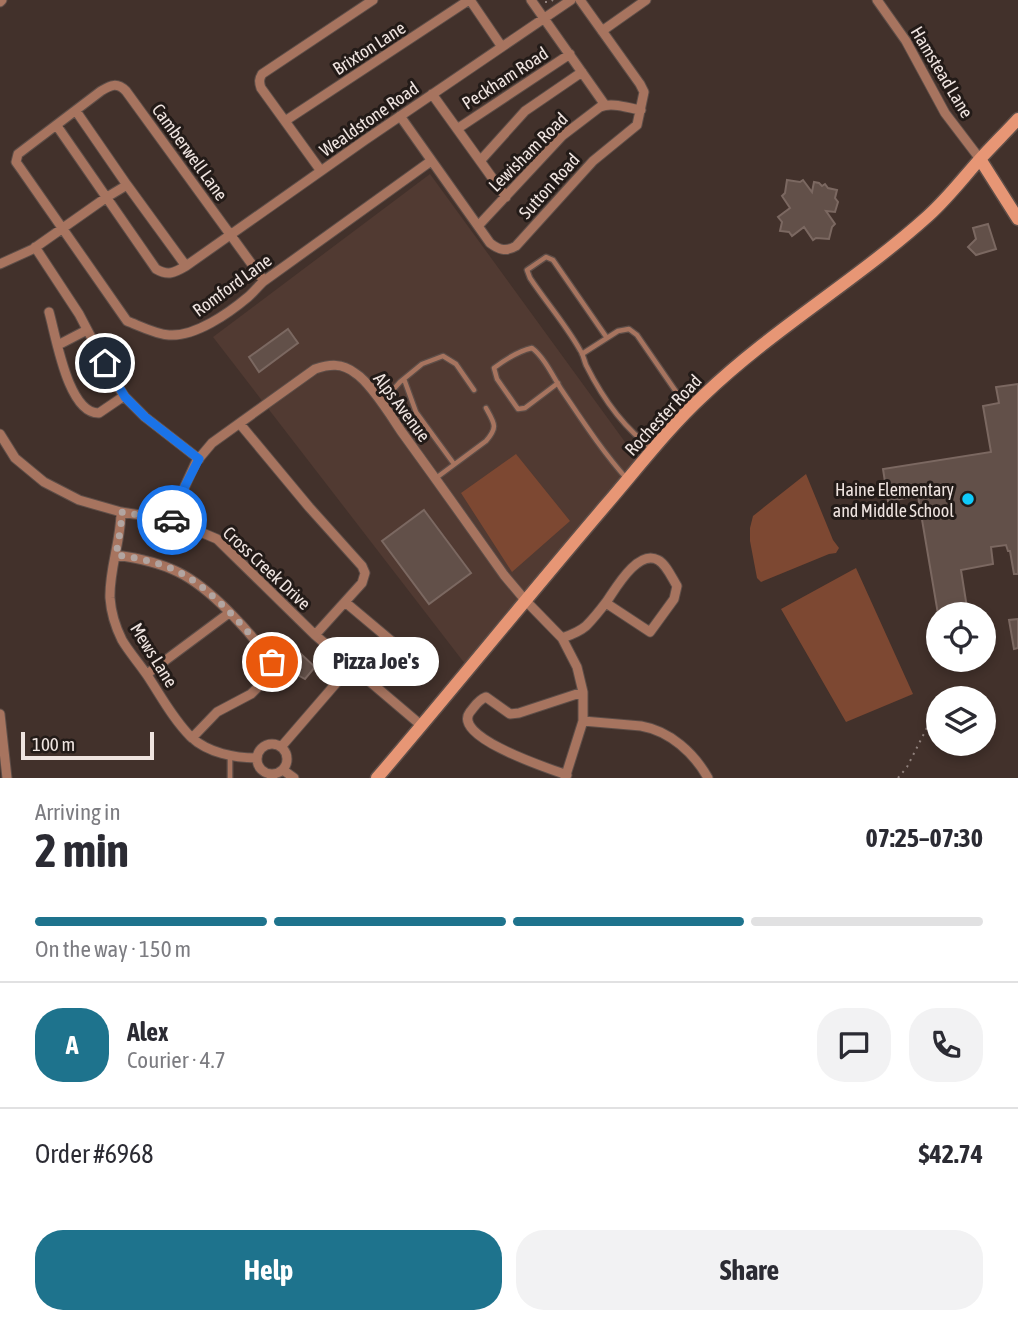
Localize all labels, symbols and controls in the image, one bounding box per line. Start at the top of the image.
street label: Brixton Lane [329,17,409,79]
street label: Hamstead Lane [906,22,978,122]
street label: Peckham Road [458,42,552,114]
street label: Wealdstone Road [316,77,422,161]
street label: Camberwell Lane [148,100,232,204]
street label: Lewisham Road [484,108,572,196]
street label: Sutton Road [514,149,584,223]
street label: Romford Lane [188,249,276,321]
pin [75,333,135,393]
icon: home [86,344,124,382]
street label: Alps Avenue [369,368,435,446]
street label: Rochester Road [620,370,706,460]
place label: Haine Elementary and Middle School [833,479,954,521]
courier [137,485,207,555]
marker: Haine Elementary and Middle School [960,491,976,507]
icon: car [153,501,191,539]
street label: Cross Creek Drive [219,522,315,614]
map controls [926,602,996,756]
button: locate [926,602,996,672]
street label: Mews Lane [126,619,182,691]
pin [242,632,302,692]
callout: Pizza Joe's [314,638,440,686]
icon: bag [253,643,291,681]
text: Pizza Joe's [333,648,419,674]
button: layers [926,686,996,756]
scale bar [21,729,154,761]
text: 100 m [32,733,75,755]
text: Arriving in [35,799,121,825]
text: 07:25–07:30 [866,823,983,853]
text: 2 min [35,824,129,877]
text: On the way · 150 m [35,936,191,962]
button: chat [817,1008,891,1082]
button: phone [909,1008,983,1082]
text: Alex [127,1017,168,1047]
text: A [66,1030,78,1060]
text: Courier · 4.7 [127,1047,226,1073]
text: Order #6968 [35,1139,154,1169]
text: $42.74 [919,1139,983,1169]
button: Help [35,1230,502,1310]
button: Share [516,1230,983,1310]

